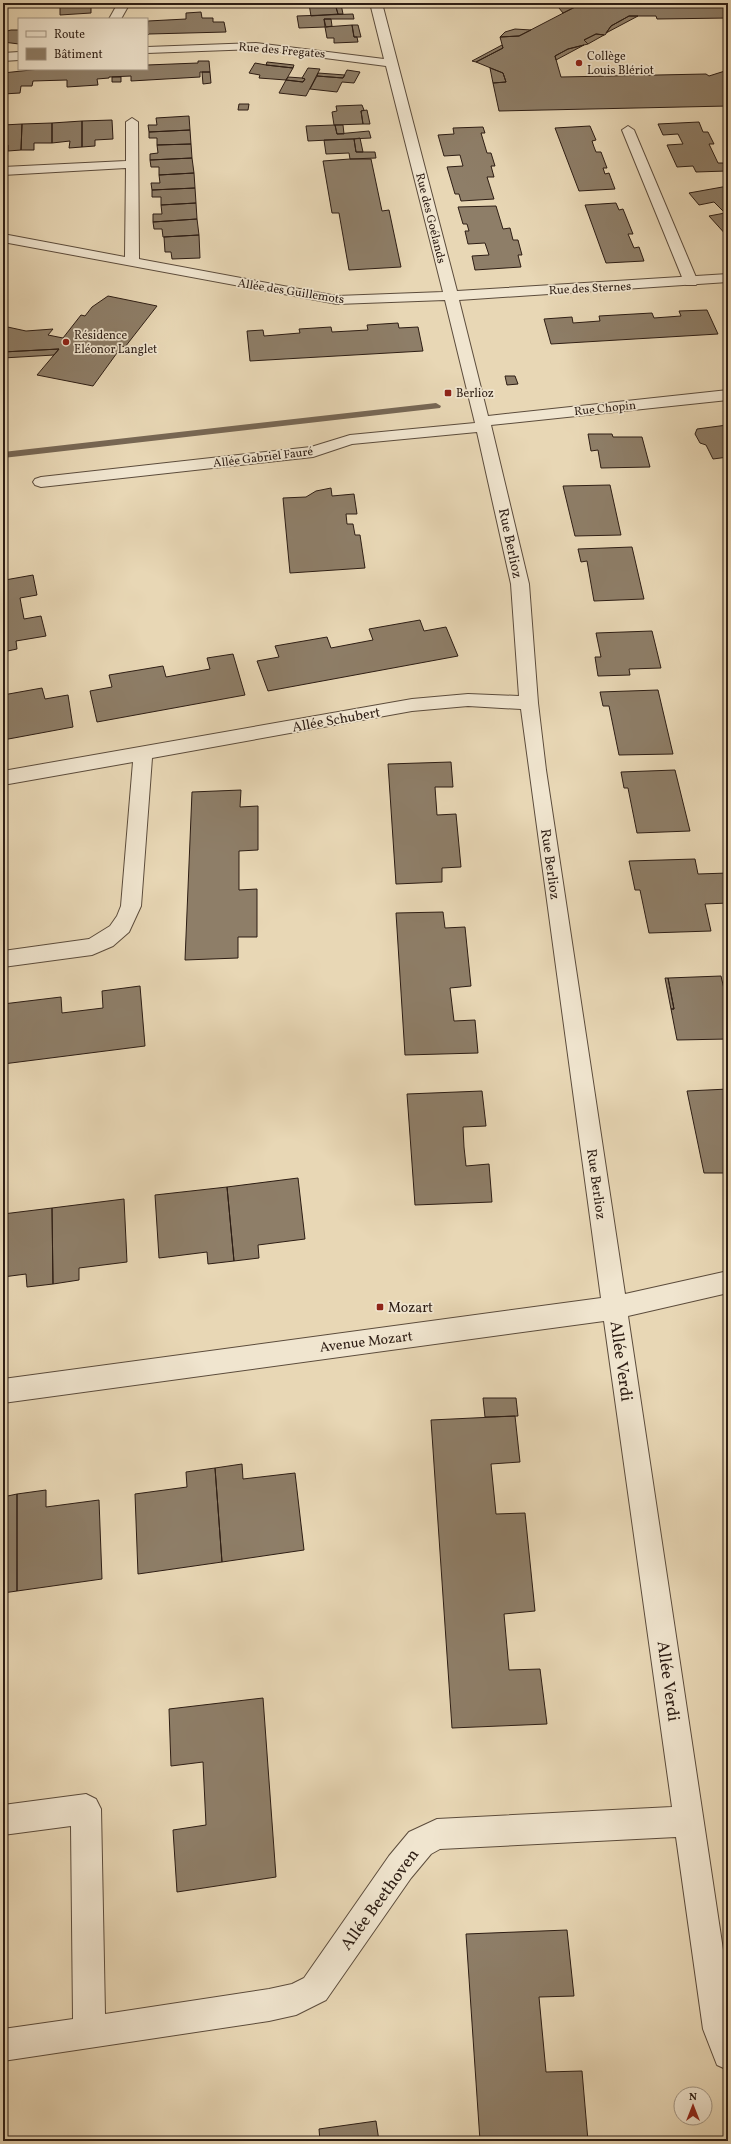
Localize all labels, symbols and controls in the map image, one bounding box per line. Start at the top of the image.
legend [18,18,148,70]
text: Route [54,27,85,43]
street label: Rue des Fregates [238,39,326,63]
text: Bâtiment [54,47,103,63]
place label: Collège Louis Blériot [587,49,654,79]
marker: Collège Louis Blériot [574,58,584,68]
street label: Rue des Goélands [411,171,449,265]
street label: Allée des Guillemots [236,276,345,308]
street label: Rue des Sternes [548,279,632,299]
place label: Résidence Eléonor Langlet [74,328,157,358]
marker: Résidence Eléonor Langlet [61,337,71,347]
place label: Berlioz [456,386,494,402]
marker: Berlioz [443,388,453,398]
street label: Rue Chopin [573,398,637,420]
street label: Allée Gabriel Fauré [212,444,314,472]
street label: Rue Berlioz [493,507,526,580]
street label: Allée Schubert [291,703,382,738]
street label: Rue Berlioz [535,828,564,901]
street label: Rue Berlioz [581,1148,610,1221]
place label: Mozart [388,1299,433,1318]
marker: Mozart [375,1302,385,1312]
street label: Allée Verdi [603,1319,638,1403]
street label: Avenue Mozart [319,1327,414,1358]
street label: Allée Verdi [650,1639,685,1723]
street label: Allée Beethoven [336,1844,425,1955]
north arrow [673,2086,713,2126]
text: N [689,2090,697,2105]

